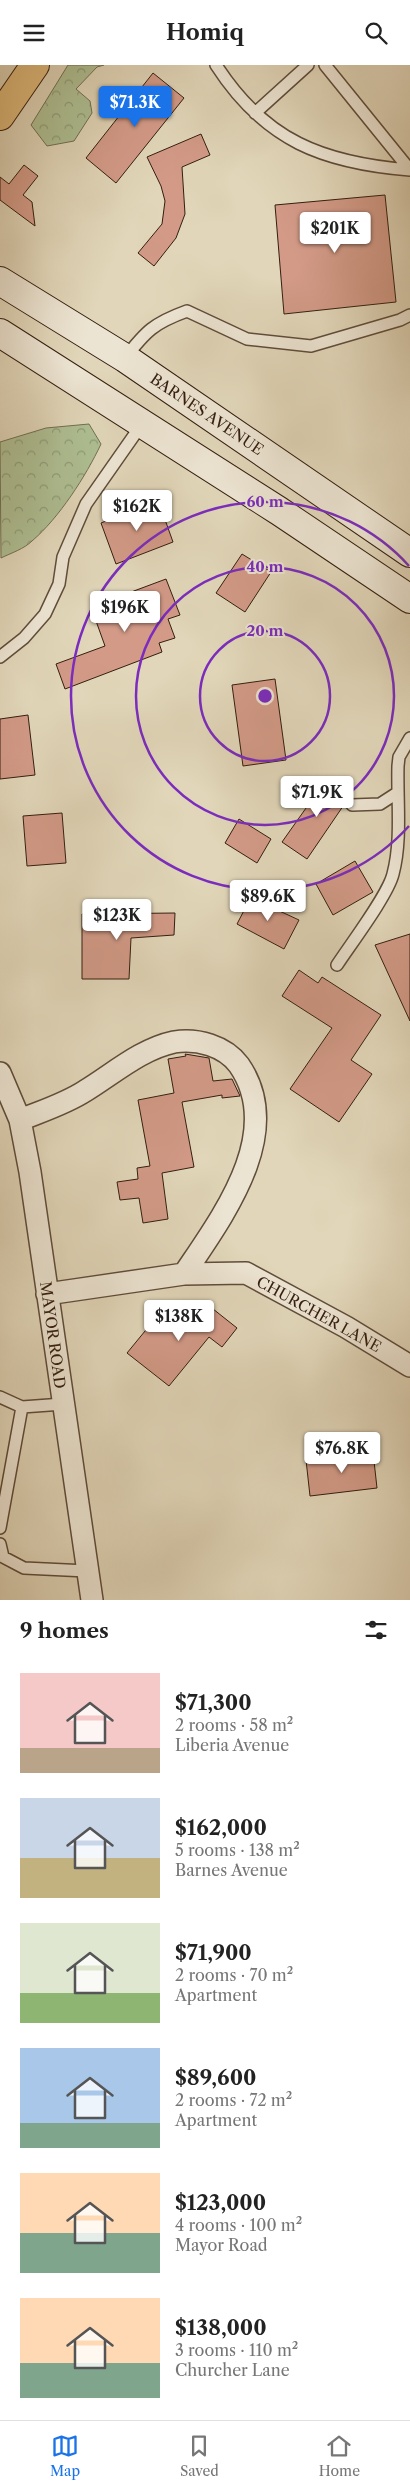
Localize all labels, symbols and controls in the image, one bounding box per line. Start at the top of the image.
icon: menu [20,19,48,47]
text: Homiq [166,19,244,46]
icon: search [362,19,390,47]
pin: $71.3K [94,85,176,128]
text: $71.3K [110,92,160,112]
pin: $201K [300,211,370,254]
text: $201K [311,218,359,238]
street label: BARNES AVENUE [147,369,267,459]
pin: $162K [102,489,172,532]
text: 60 m [246,492,284,511]
text: $162K [113,496,161,516]
text: 40 m [246,557,284,576]
pin: $196K [90,591,160,633]
text: $196K [101,597,149,617]
text: 20 m [246,621,284,640]
centre of rings [256,687,274,705]
pin: $71.9K [276,775,358,818]
text: $71.9K [292,782,342,802]
pin: $89.6K [227,879,309,922]
text: $89.6K [241,886,295,906]
pin: $123K [82,899,152,941]
text: $123K [93,905,141,925]
street label: CHURCHER LANE [253,1272,385,1356]
street label: MAYOR ROAD [36,1280,70,1390]
pin: $138K [144,1299,214,1342]
text: $138K [155,1306,203,1326]
pin: $76.8K [301,1431,383,1474]
text: $76.8K [315,1438,369,1458]
icon: filters [362,1616,390,1644]
text: 9 homes [20,1618,109,1643]
text: $71,300 [175,1690,252,1715]
icon: home [60,1693,120,1753]
text: 2 rooms · 58 m² [175,1715,293,1735]
text: Liberia Avenue [175,1735,289,1755]
text: $162,000 [175,1815,267,1840]
icon: home [60,1818,120,1878]
text: 5 rooms · 138 m² [175,1840,300,1860]
text: Barnes Avenue [175,1860,288,1880]
text: $71,900 [175,1940,252,1965]
icon: home [60,1943,120,2003]
text: 2 rooms · 70 m² [175,1965,293,1985]
text: Apartment [175,1985,257,2005]
text: $89,600 [175,2065,256,2090]
icon: home [60,2068,120,2128]
text: 2 rooms · 72 m² [175,2090,292,2110]
text: Apartment [175,2110,257,2130]
text: $123,000 [175,2190,266,2215]
icon: home [60,2193,120,2253]
text: 4 rooms · 100 m² [175,2215,302,2235]
text: Mayor Road [175,2235,268,2255]
text: $138,000 [175,2315,267,2340]
icon: home [60,2318,120,2378]
text: 3 rooms · 110 m² [175,2340,298,2360]
text: Churcher Lane [175,2360,290,2380]
tab: Map [50,2432,80,2480]
tab: Saved [180,2432,219,2480]
tab: Home [319,2432,360,2480]

